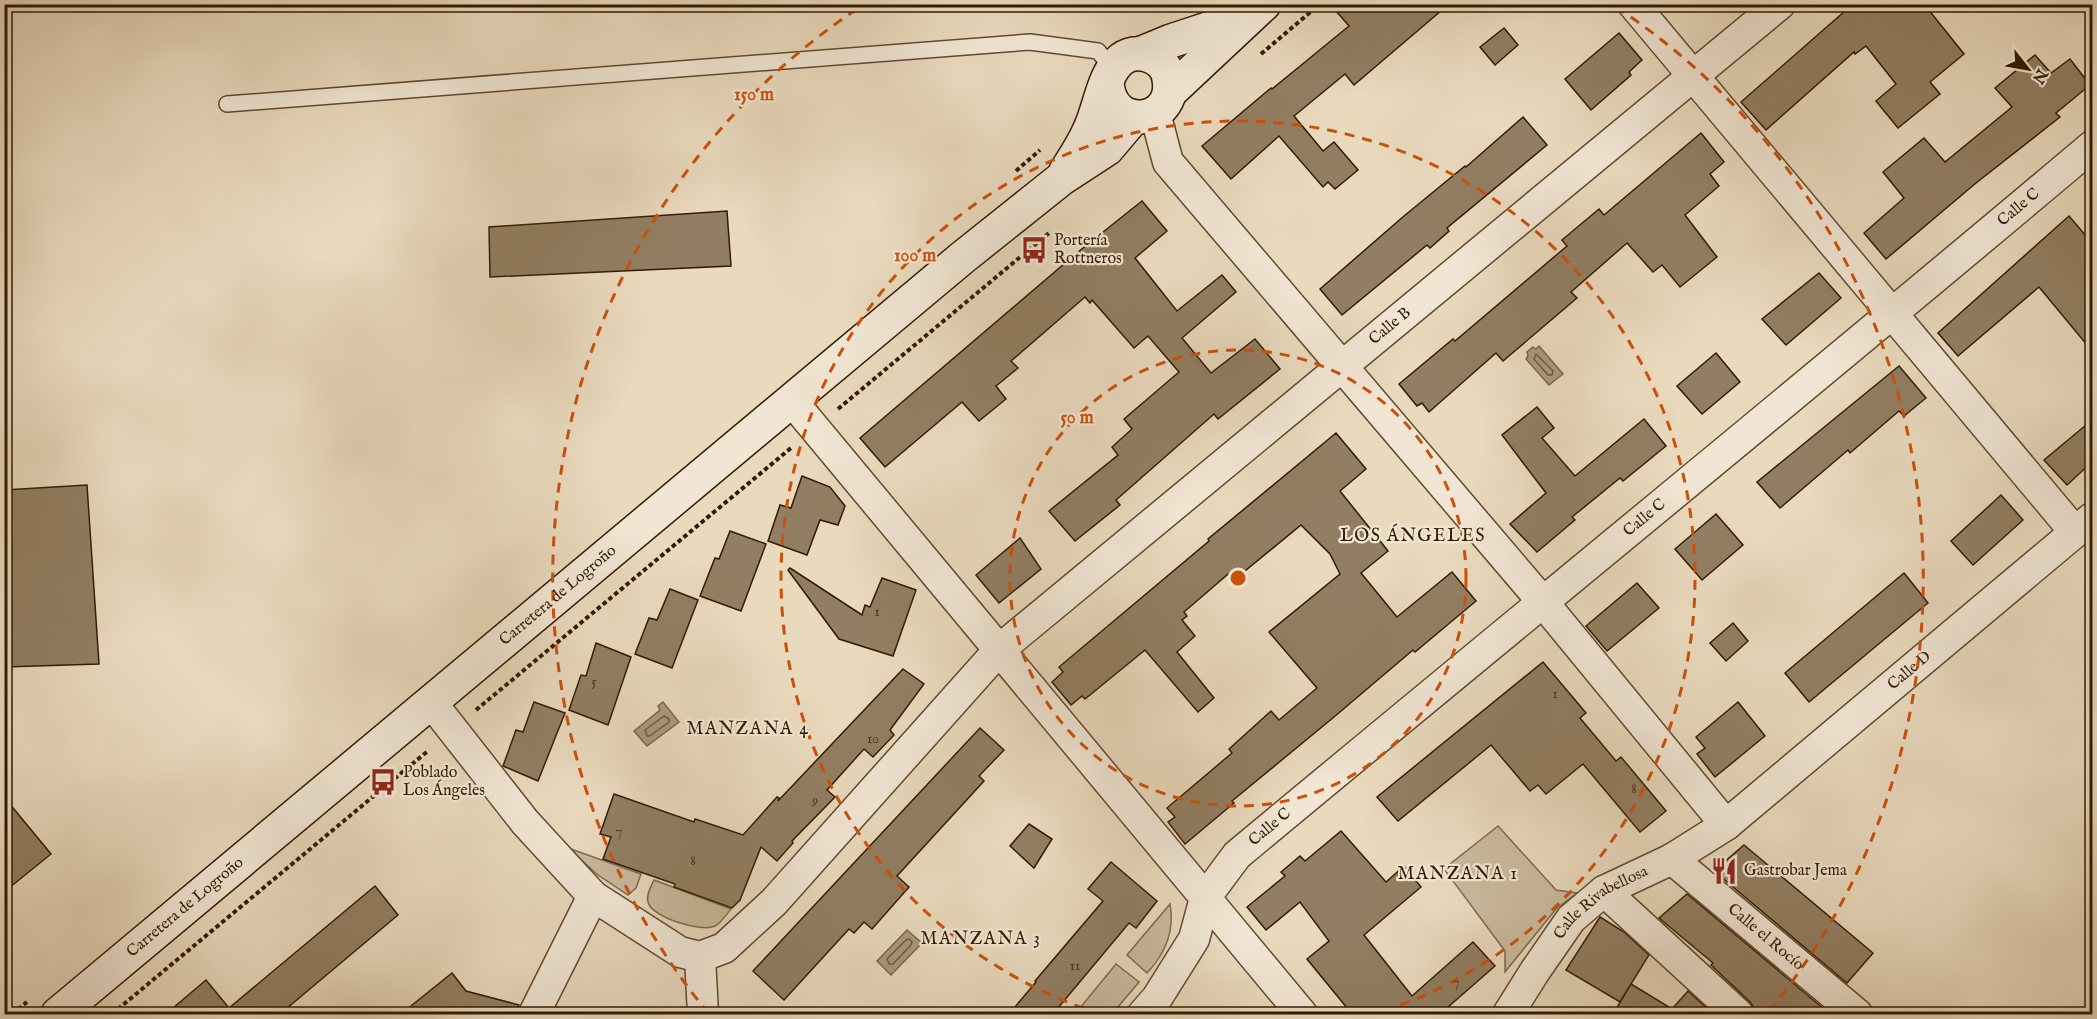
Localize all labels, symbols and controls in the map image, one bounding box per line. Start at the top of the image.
north arrow [1998,39,2058,99]
text: N [2027,64,2052,87]
text: 150 m [734,84,774,107]
street label: Calle C [1993,184,2044,231]
place label: Portería Rottneros [1054,231,1122,269]
bus stop icon: Portería Rottneros [1019,235,1049,265]
text: 100 m [894,245,936,268]
street label: Calle B [1365,303,1415,350]
text: 50 m [1060,407,1094,430]
street label: Calle C [1619,495,1670,541]
district label: LOS ÁNGELES [1340,523,1486,548]
street label: Carretera de Logroño [496,541,621,650]
centre of rings [1228,568,1248,588]
house number: 1 [874,603,880,621]
street label: Calle D [1884,647,1936,695]
house number: 5 [591,673,597,691]
house number: 1 [1552,685,1558,703]
district label: MANZANA 4 [686,718,810,741]
house number: 10 [867,730,879,748]
place label: Poblado Los Ángeles [403,763,485,801]
bus stop icon: Poblado Los Ángeles [368,767,398,797]
house number: 8 [1631,780,1637,798]
house number: 9 [811,792,818,810]
street label: Calle C [1245,804,1296,851]
house number: 7 [616,822,622,840]
house number: 8 [690,852,696,870]
street label: Carretera de Logroño [123,853,248,962]
restaurant icon: Gastrobar Jema [1709,856,1739,886]
place label: Gastrobar Jema [1744,861,1847,881]
street label: Calle Rivabellosa [1550,862,1651,944]
district label: MANZANA 1 [1398,863,1518,886]
street label: Calle el Rocío [1723,900,1808,975]
district label: MANZANA 3 [921,928,1041,951]
house number: 11 [1070,957,1080,975]
house number: 7 [1453,973,1459,991]

